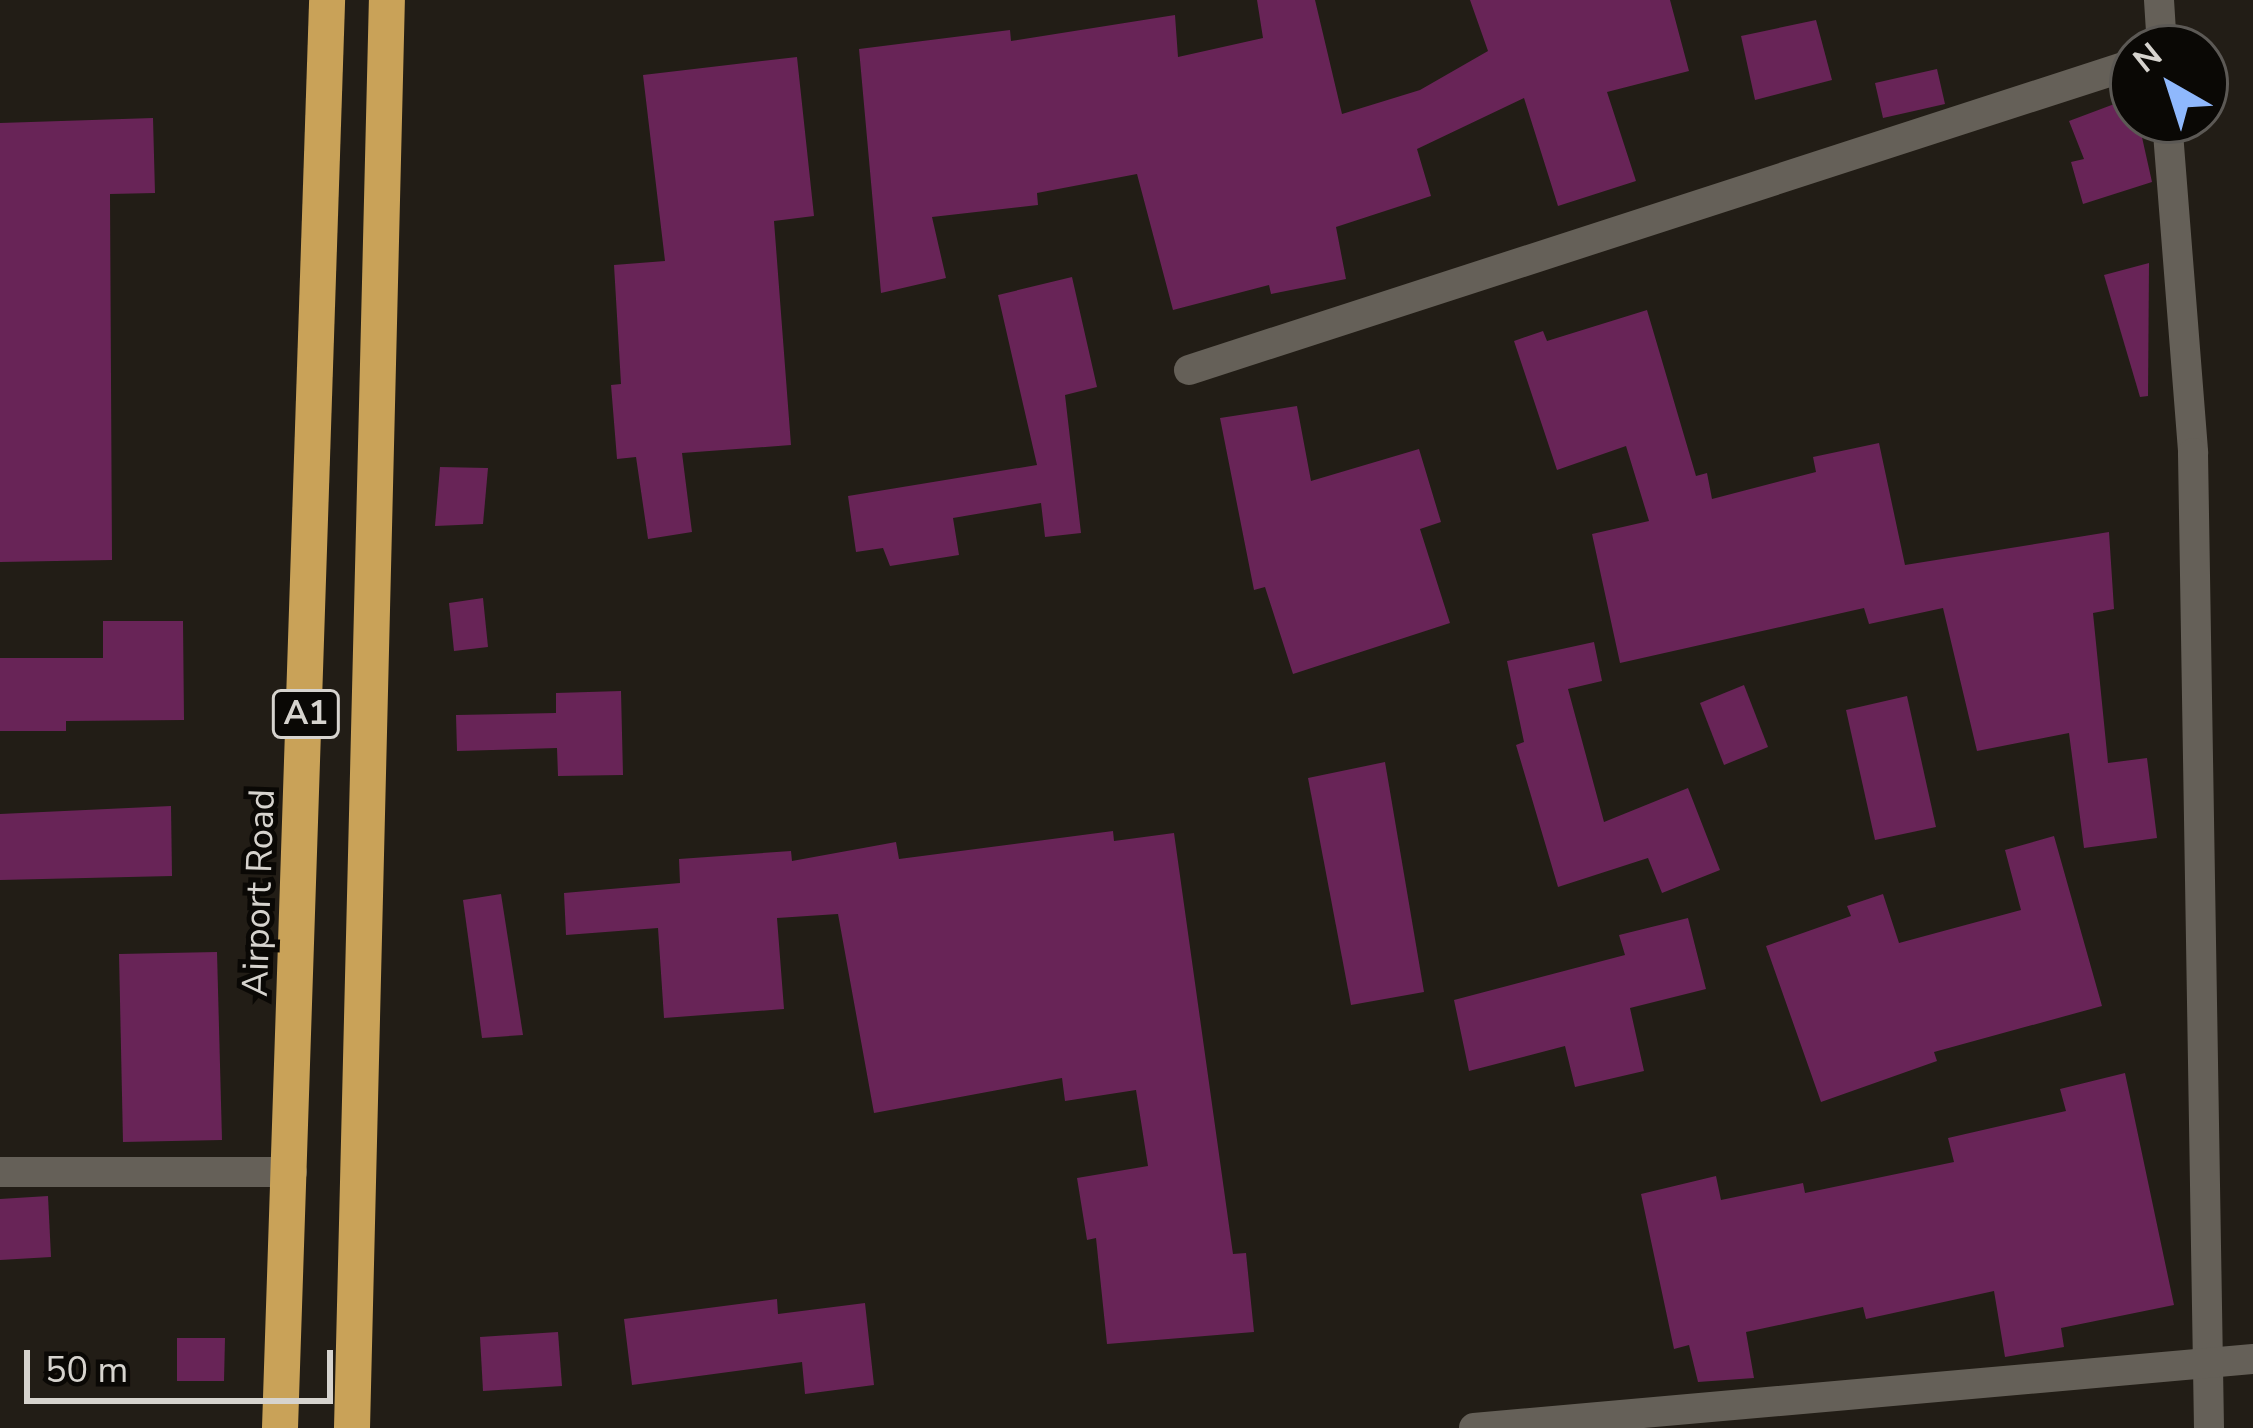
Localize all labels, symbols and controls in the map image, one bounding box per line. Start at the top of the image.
north arrow [2109,24,2229,144]
text: N [2124,33,2172,83]
road number: A1 [270,687,342,741]
street label: Airport Road [234,788,284,998]
scale bar [30,1326,339,1400]
text: 50 m [45,1346,128,1395]

